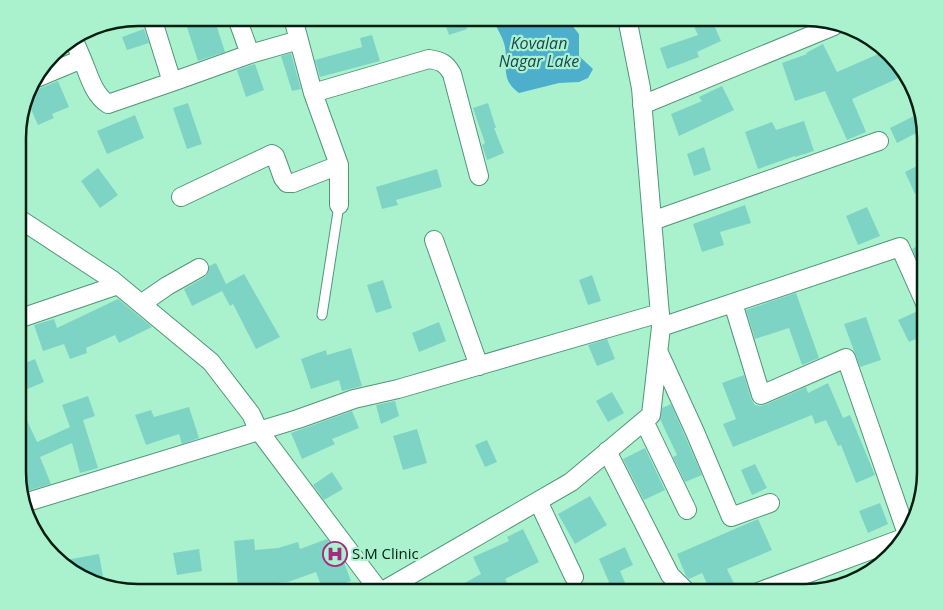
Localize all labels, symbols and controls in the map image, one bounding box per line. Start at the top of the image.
water label: Kovalan Nagar Lake [499,32,579,72]
hospital icon: S.M Clinic [322,541,348,567]
place label: S.M Clinic [352,543,419,563]

